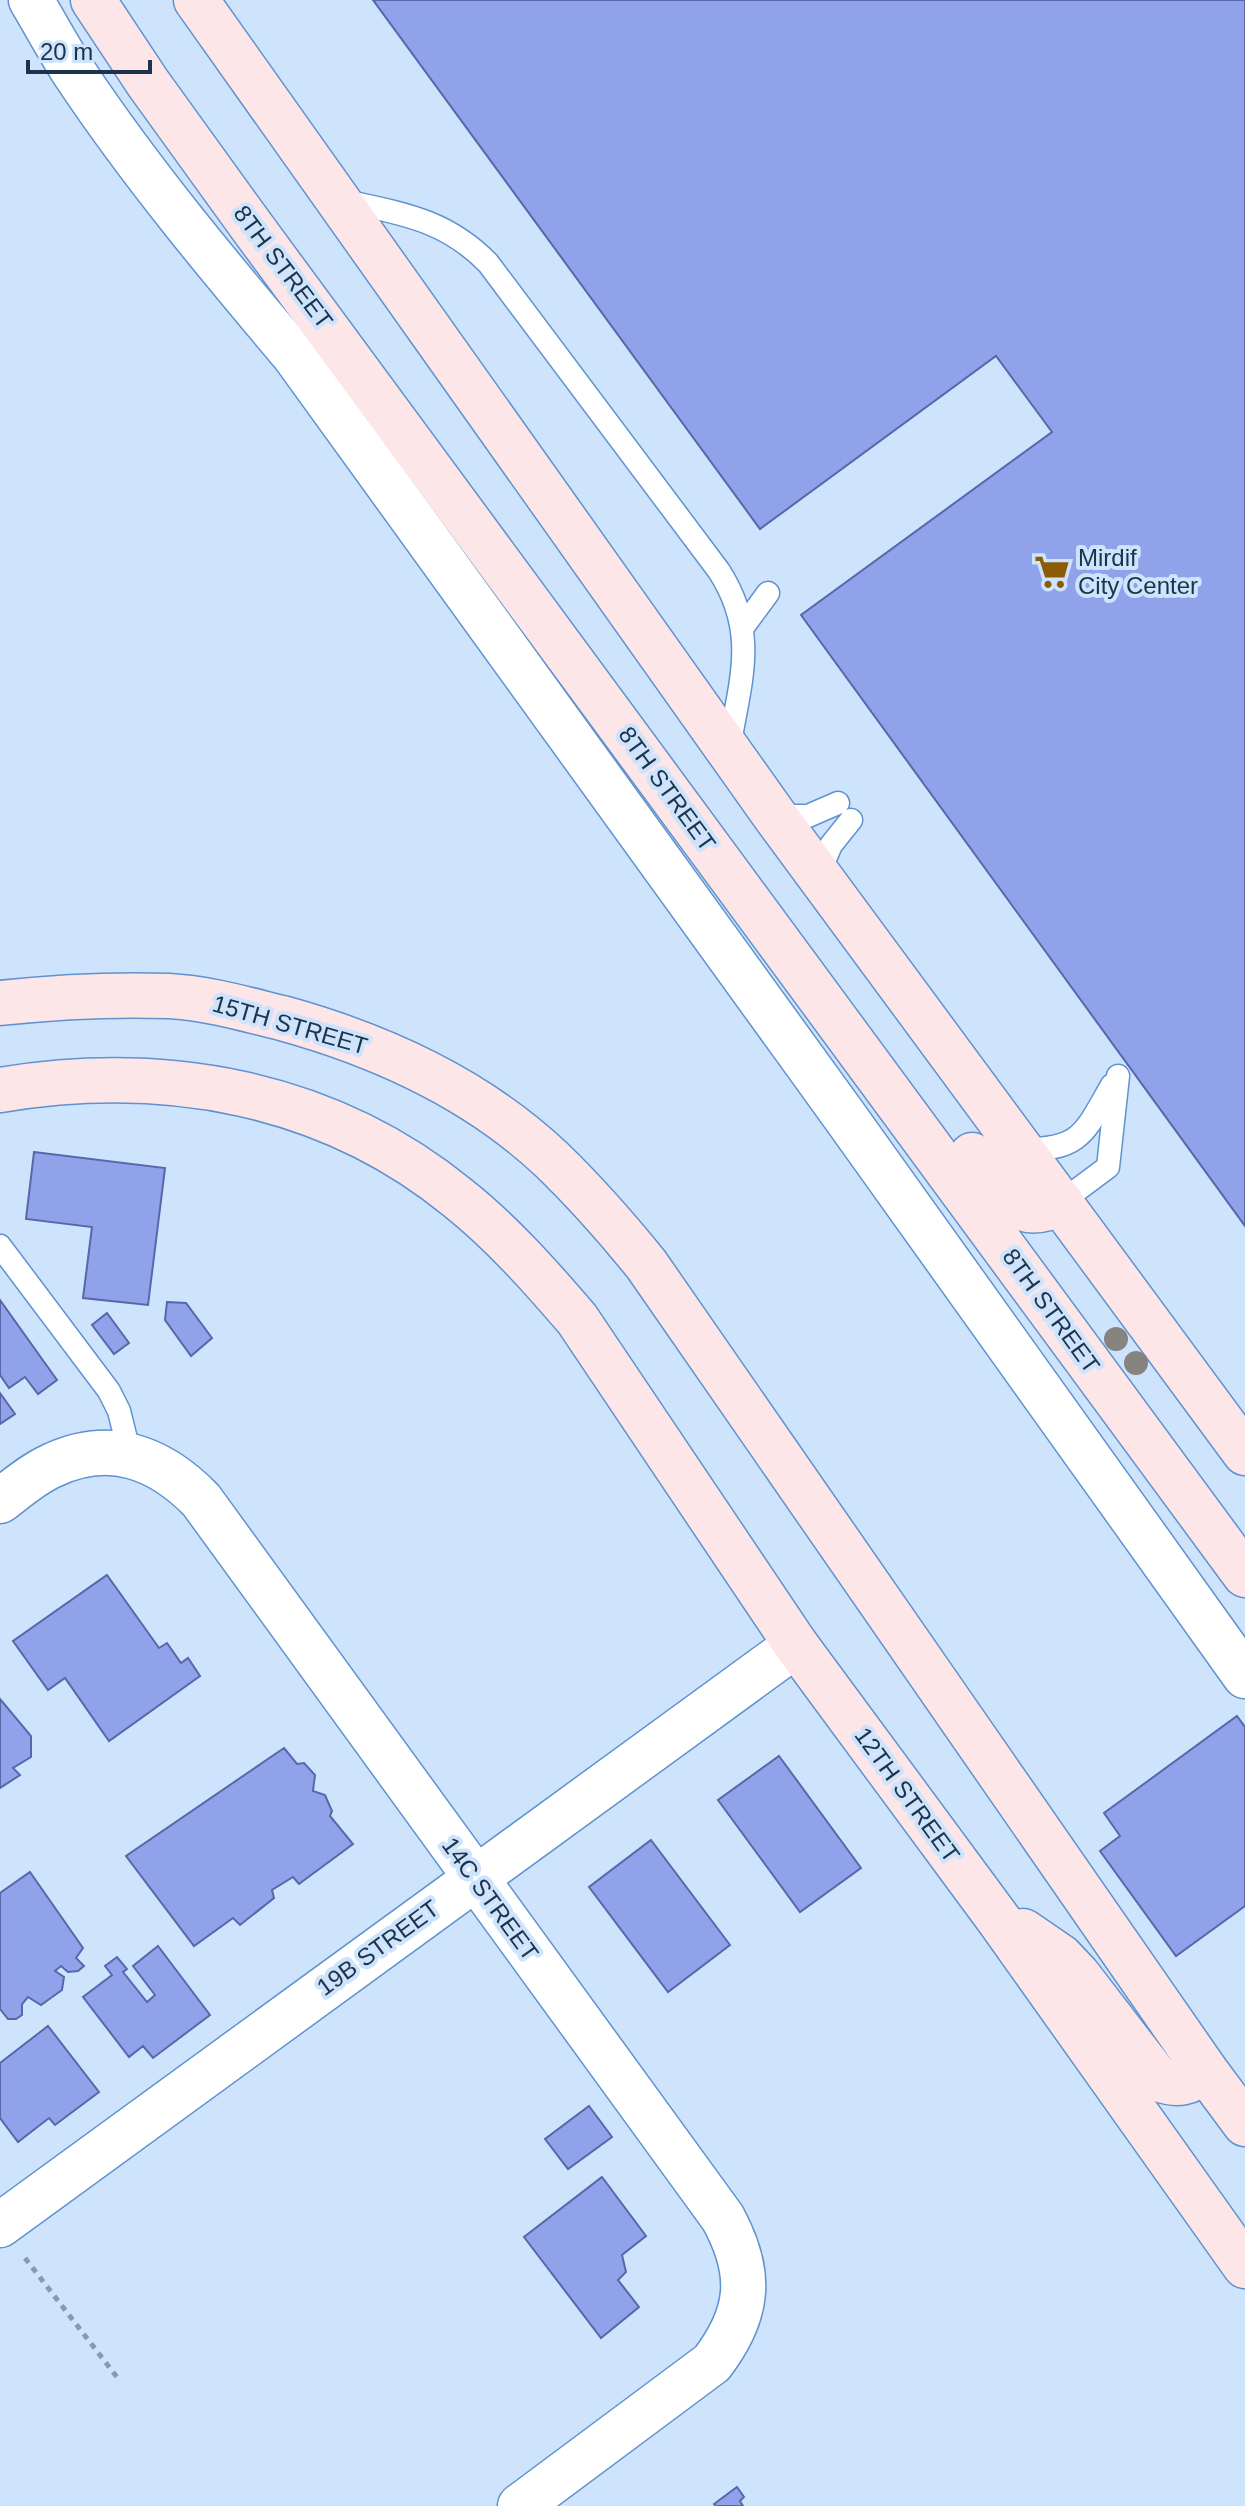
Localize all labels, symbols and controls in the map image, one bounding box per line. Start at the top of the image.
scale bar [28,24,150,74]
text: 20 m [40,38,93,65]
street label: 8TH STREET [228,200,339,334]
place label: Mirdif City Center [1078,544,1198,599]
supermarket icon: Mirdif City Center [1033,553,1071,591]
street label: 8TH STREET [613,721,722,856]
street label: 15TH STREET [210,989,371,1060]
street label: 8TH STREET [997,1243,1106,1378]
street label: 12TH STREET [849,1722,966,1868]
street label: 14C STREET [437,1832,544,1966]
street label: 19B STREET [312,1894,444,2001]

